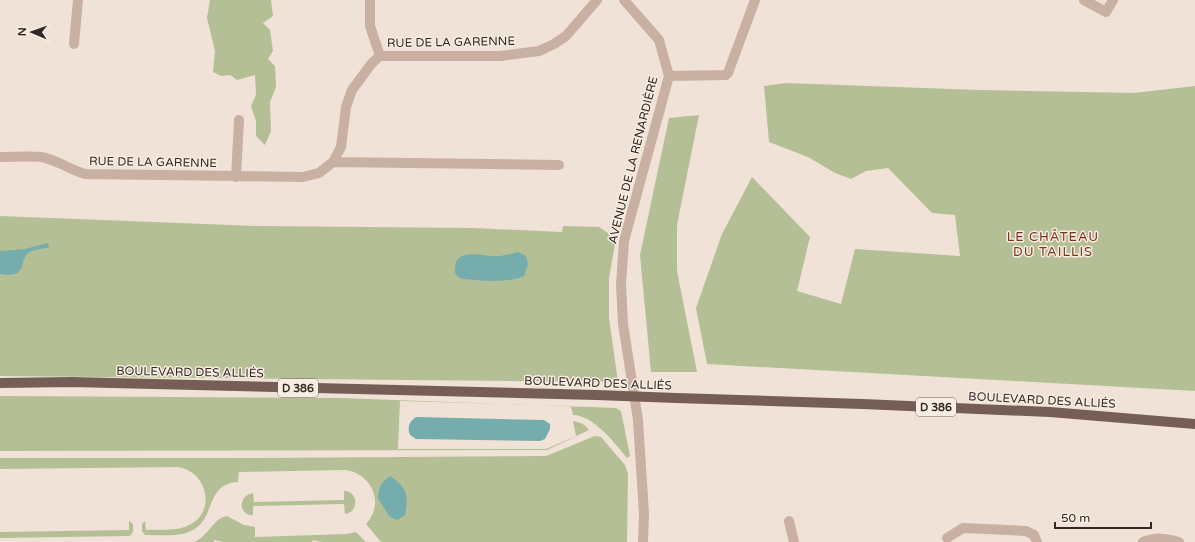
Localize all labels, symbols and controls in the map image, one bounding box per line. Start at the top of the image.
north arrow [12,12,52,52]
text: N [16,27,29,36]
street label: RUE DE LA GARENNE [387,34,516,50]
street label: AVENUE DE LA RENARDIÈRE [605,74,661,245]
street label: RUE DE LA GARENNE [89,154,218,170]
district label: LE CHÂTEAU DU TAILLIS [1007,229,1099,260]
street label: BOULEVARD DES ALLIÉS [116,364,264,380]
street label: BOULEVARD DES ALLIÉS [524,373,672,393]
road number: D 386 [278,379,318,397]
street label: BOULEVARD DES ALLIÉS [968,389,1116,411]
road number: D 386 [916,398,956,416]
scale bar [1055,504,1151,530]
text: 50 m [1061,511,1090,525]

